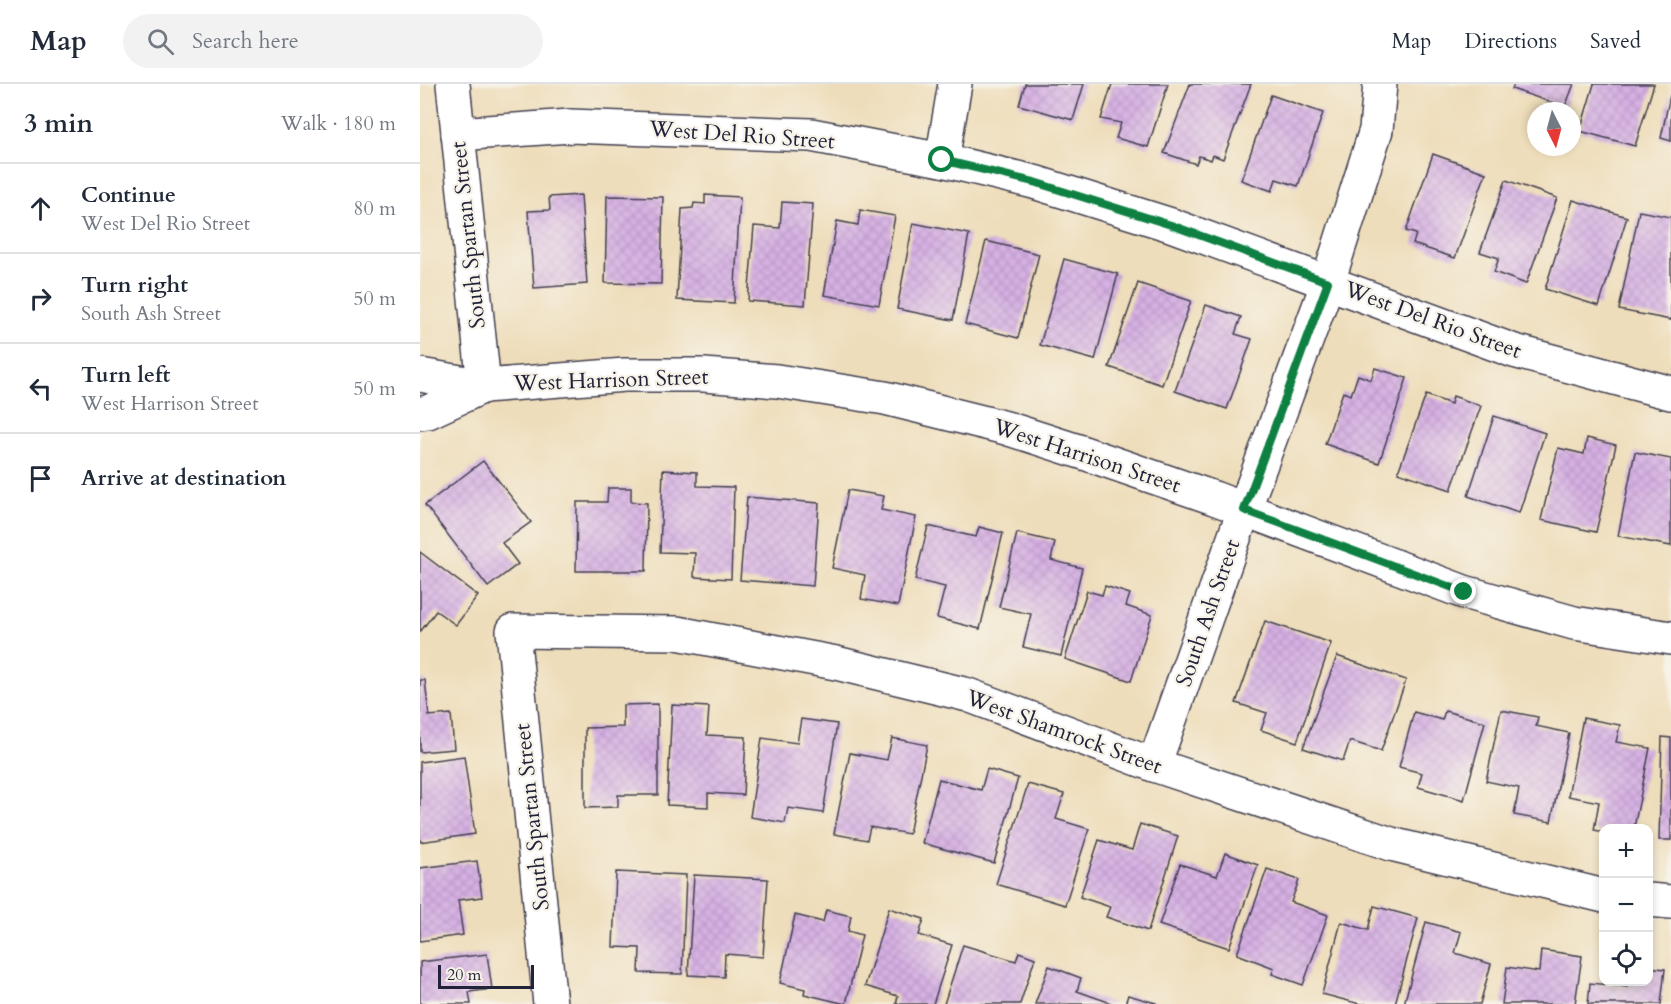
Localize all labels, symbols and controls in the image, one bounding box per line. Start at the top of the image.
search box [123,14,543,68]
text: Map [30,22,87,60]
icon: search [144,25,177,58]
text: Search here [192,26,299,56]
text: Map [1391,27,1431,56]
text: Directions [1464,27,1557,56]
text: Saved [1590,27,1641,56]
north arrow [1527,102,1581,156]
text: 3 min [24,106,93,141]
text: Walk · 180 m [281,110,396,137]
street label: West Del Rio Street [647,113,836,156]
street label: South Spartan Street [443,140,493,330]
route start [928,146,954,172]
text: Continue [81,180,176,210]
icon: ahead [24,192,57,225]
text: 80 m [353,195,396,222]
text: West Del Rio Street [81,210,250,237]
text: Turn right [81,270,188,300]
street label: West Del Rio Street [1340,274,1526,366]
icon: right [24,282,57,315]
text: 50 m [353,285,396,312]
text: South Ash Street [81,300,221,327]
text: Turn left [81,360,170,390]
street label: West Harrison Street [512,362,709,398]
icon: left [24,372,57,405]
text: 50 m [353,375,396,402]
text: West Harrison Street [81,390,258,417]
street label: West Harrison Street [989,411,1185,500]
icon: arrive [24,462,57,495]
text: Arrive at destination [81,463,286,493]
street label: South Ash Street [1169,535,1247,691]
route end [1450,578,1476,604]
street label: West Shamrock Street [961,682,1166,781]
street label: South Spartan Street [507,722,557,912]
map controls [1599,824,1653,986]
button: + [1599,824,1653,878]
button: − [1599,878,1653,932]
button: locate [1599,932,1653,986]
scale bar [438,962,534,990]
text: 20 m [447,964,481,986]

